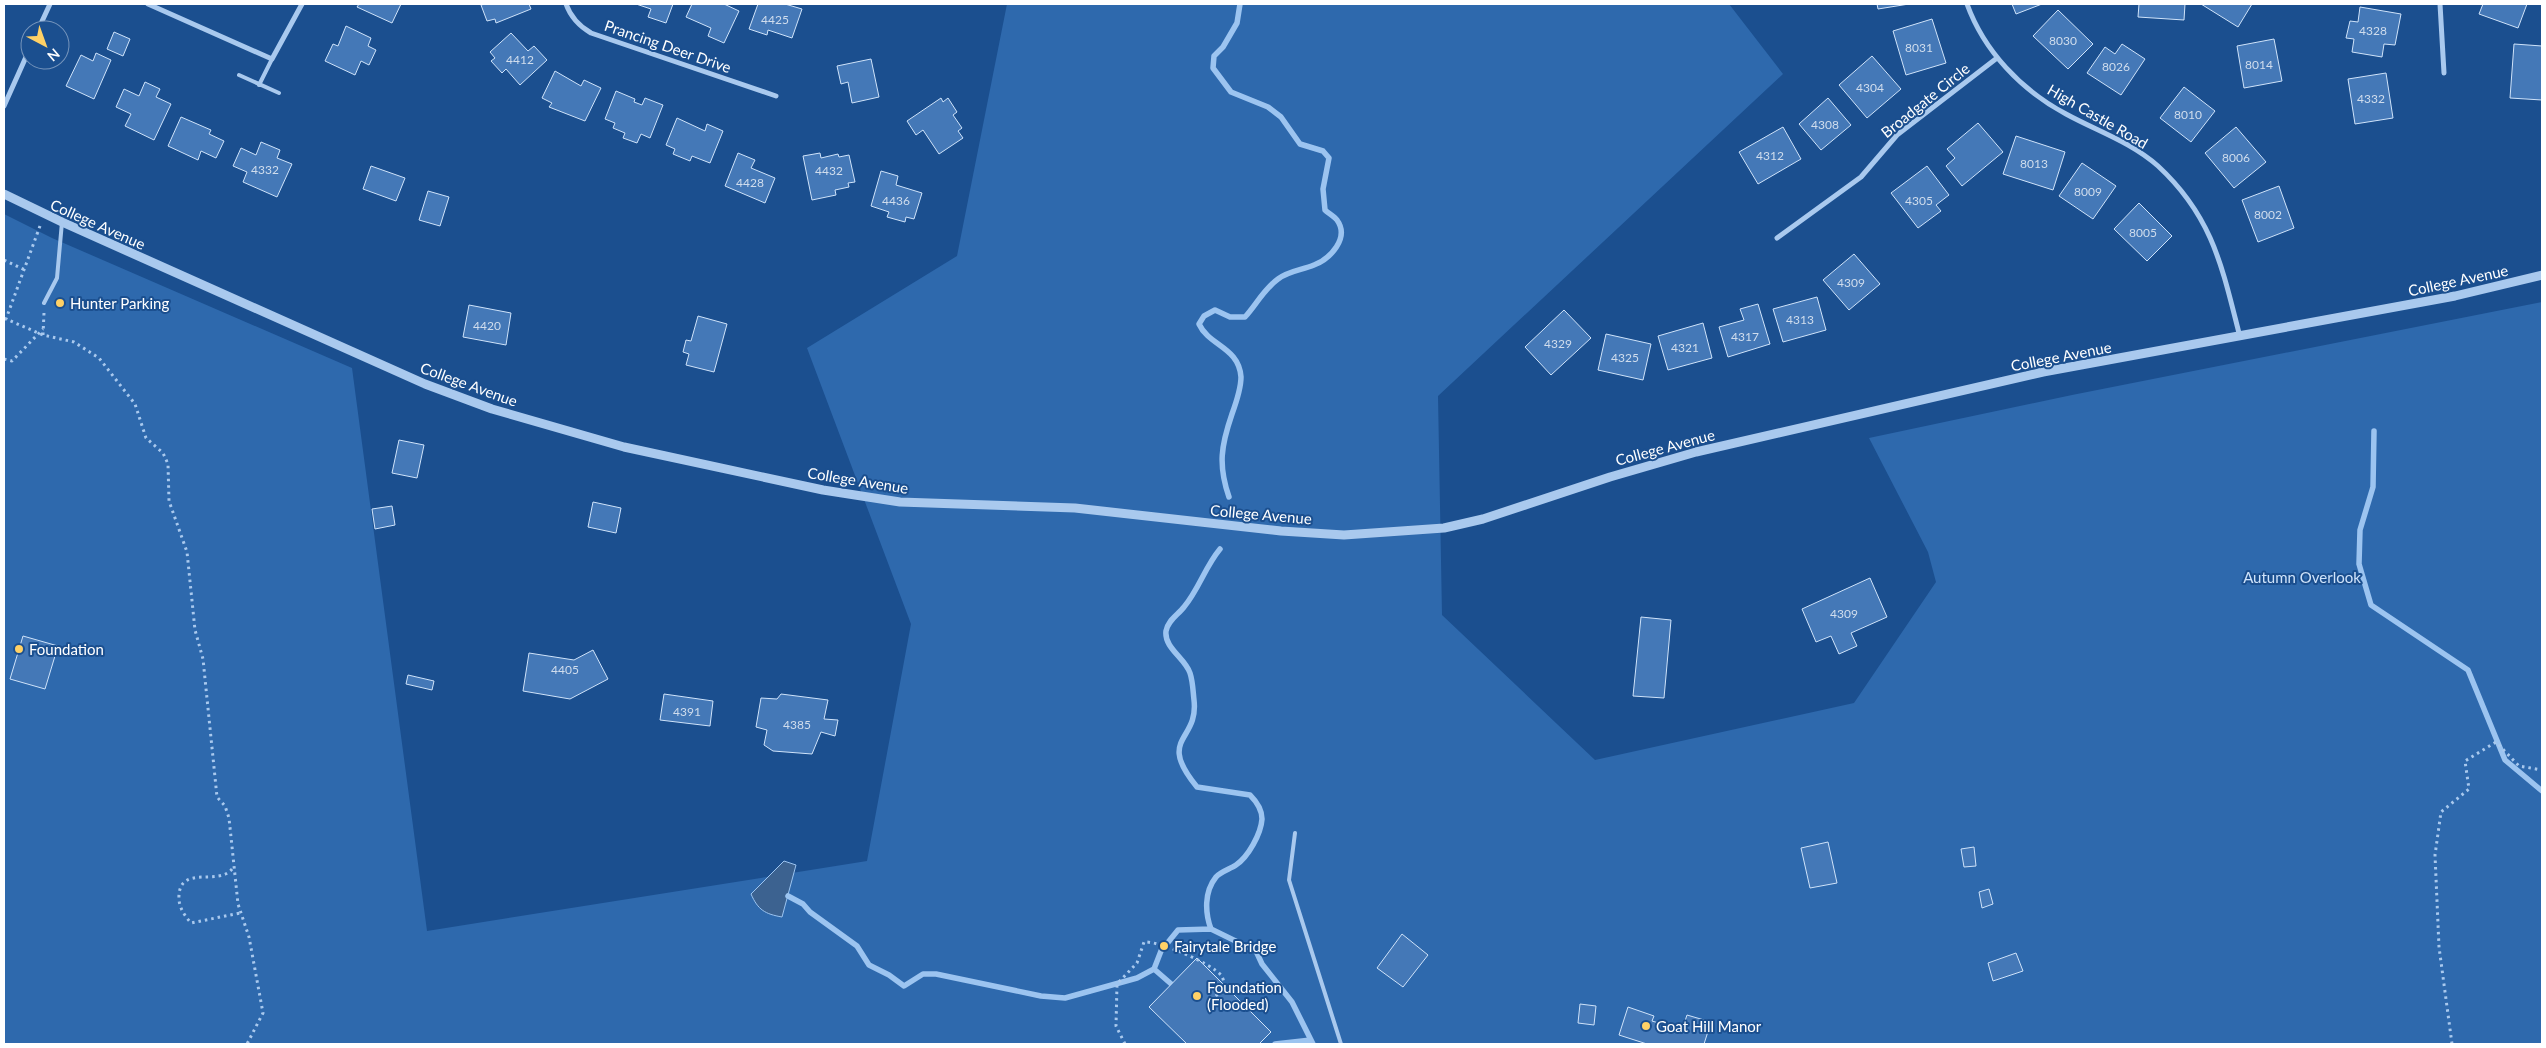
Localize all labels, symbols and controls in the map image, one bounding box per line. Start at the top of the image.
house number: 4425 [761,12,789,27]
street label: Prancing Deer Drive [602,16,734,76]
north arrow [20,20,70,70]
house number: 4328 [2359,23,2387,38]
house number: 8030 [2049,33,2077,48]
house number: 8031 [1905,40,1933,55]
text: N [44,45,64,65]
house number: 4412 [506,52,534,67]
house number: 8014 [2245,57,2273,72]
street label: Broadgate Circle [1877,59,1973,141]
house number: 8026 [2102,59,2130,74]
house number: 4304 [1856,80,1884,95]
street label: High Castle Road [2045,80,2151,152]
house number: 4332 [2357,91,2385,106]
house number: 8010 [2174,107,2202,122]
house number: 4308 [1811,117,1839,132]
house number: 4312 [1756,148,1784,163]
house number: 8006 [2222,150,2250,165]
house number: 8013 [2020,156,2048,171]
house number: 4332 [251,162,279,177]
house number: 4432 [815,163,843,178]
house number: 4428 [736,175,764,190]
house number: 8009 [2074,184,2102,199]
house number: 4436 [882,193,910,208]
house number: 4305 [1905,193,1933,208]
street label: College Avenue [48,195,148,253]
house number: 8002 [2254,207,2282,222]
house number: 8005 [2129,225,2157,240]
street label: College Avenue [2406,261,2510,299]
house number: 4309 [1837,275,1865,290]
place label: Hunter Parking [70,294,169,312]
marker: Hunter Parking [54,297,66,309]
house number: 4313 [1786,312,1814,327]
house number: 4420 [473,318,501,333]
house number: 4317 [1731,329,1759,344]
house number: 4329 [1544,336,1572,351]
street label: College Avenue [2009,337,2113,375]
house number: 4321 [1671,340,1699,355]
house number: 4325 [1611,350,1639,365]
street label: College Avenue [418,358,520,410]
street label: College Avenue [1613,425,1717,469]
street label: College Avenue [806,463,910,497]
street label: College Avenue [1209,501,1313,527]
park label: Autumn Overlook [2243,568,2361,586]
house number: 4309 [1830,606,1858,621]
place label: Foundation [29,640,104,658]
marker: Foundation [13,643,25,655]
house number: 4405 [551,662,579,677]
house number: 4391 [673,704,701,719]
house number: 4385 [783,717,811,732]
place label: Fairytale Bridge [1174,937,1276,955]
marker: Fairytale Bridge [1158,940,1170,952]
place label: Foundation (Flooded) [1207,978,1282,1013]
marker: Foundation (Flooded) [1191,990,1203,1002]
place label: Goat Hill Manor [1656,1017,1762,1035]
marker: Goat Hill Manor [1640,1020,1652,1032]

